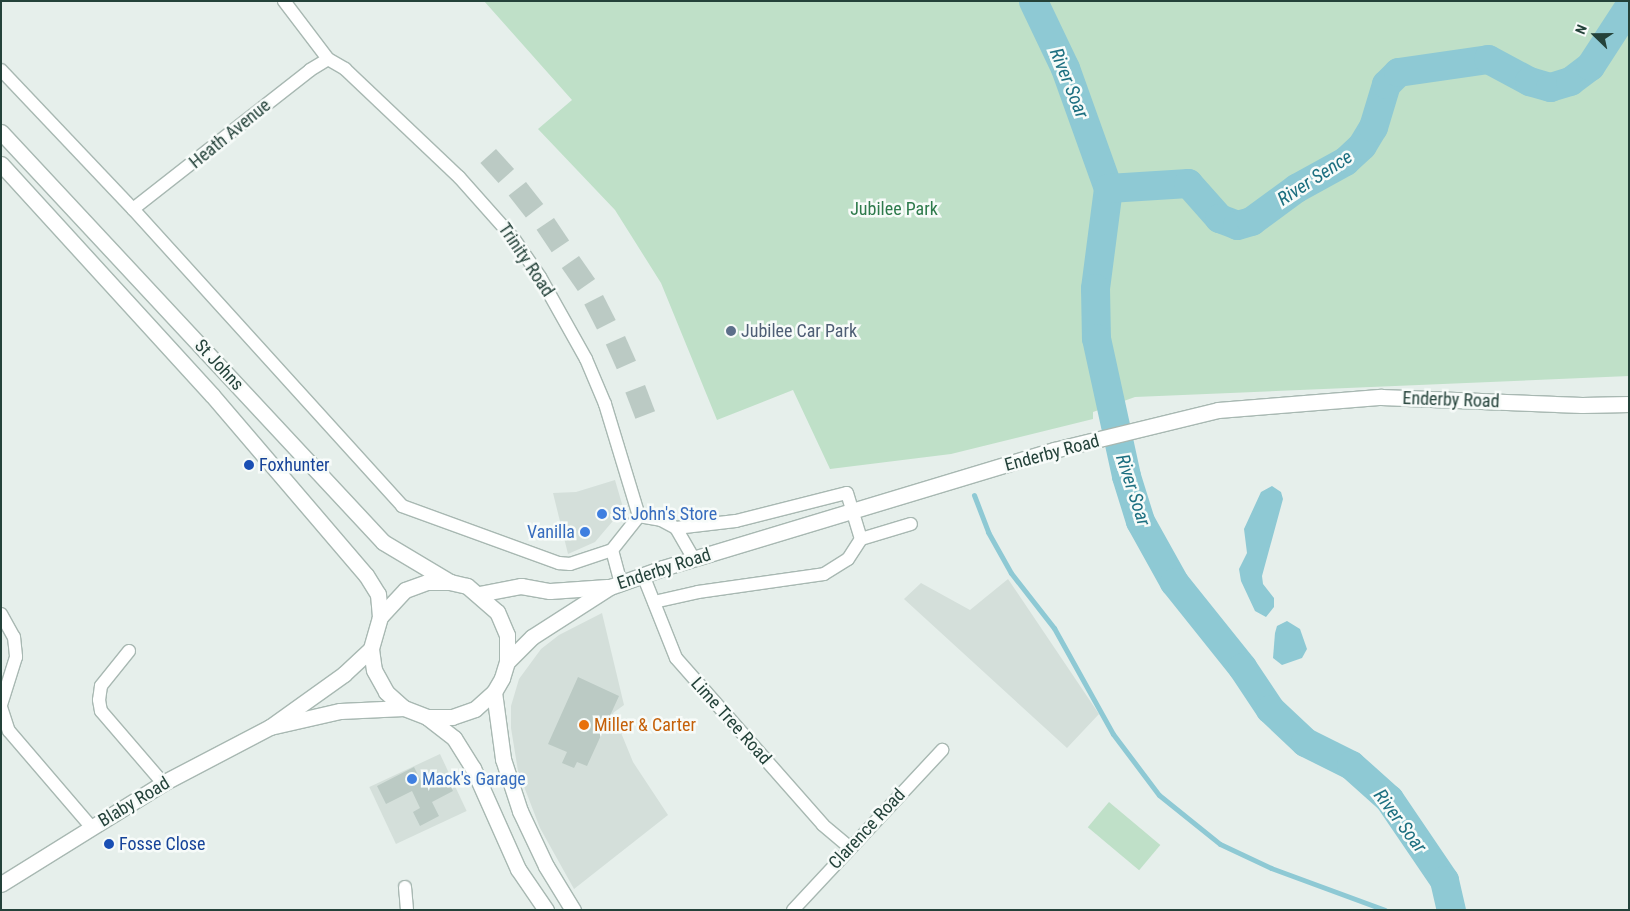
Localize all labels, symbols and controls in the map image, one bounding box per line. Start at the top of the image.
north arrow [1570,10,1620,60]
text: N [1572,22,1590,36]
water label: River Soar [1045,45,1093,121]
street label: Heath Avenue [185,95,275,173]
water label: River Sence [1273,145,1357,211]
park label: Jubilee Park [850,198,938,220]
street label: Trinity Road [493,219,559,301]
place label: Jubilee Car Park [741,320,857,342]
marker: Jubilee Car Park [725,325,737,337]
street label: St Johns [190,335,248,395]
street label: Enderby Road [1402,388,1500,412]
street label: Enderby Road [1002,430,1102,476]
water label: River Soar [1111,451,1155,529]
place label: Foxhunter [259,454,330,476]
marker: Foxhunter [243,459,255,471]
place label: St John's Store [612,503,717,525]
marker: St John's Store [596,508,608,520]
place label: Vanilla [527,521,575,543]
marker: Vanilla [579,526,591,538]
street label: Enderby Road [615,544,713,594]
street label: Lime Tree Road [686,673,776,769]
place label: Miller & Carter [594,714,696,736]
marker: Miller & Carter [578,719,590,731]
place label: Mack's Garage [422,768,526,790]
street label: Blaby Road [95,772,173,832]
marker: Mack's Garage [406,773,418,785]
street label: Clarence Road [824,784,910,874]
water label: River Soar [1369,785,1431,857]
place label: Fosse Close [119,833,206,855]
marker: Fosse Close [103,838,115,850]

